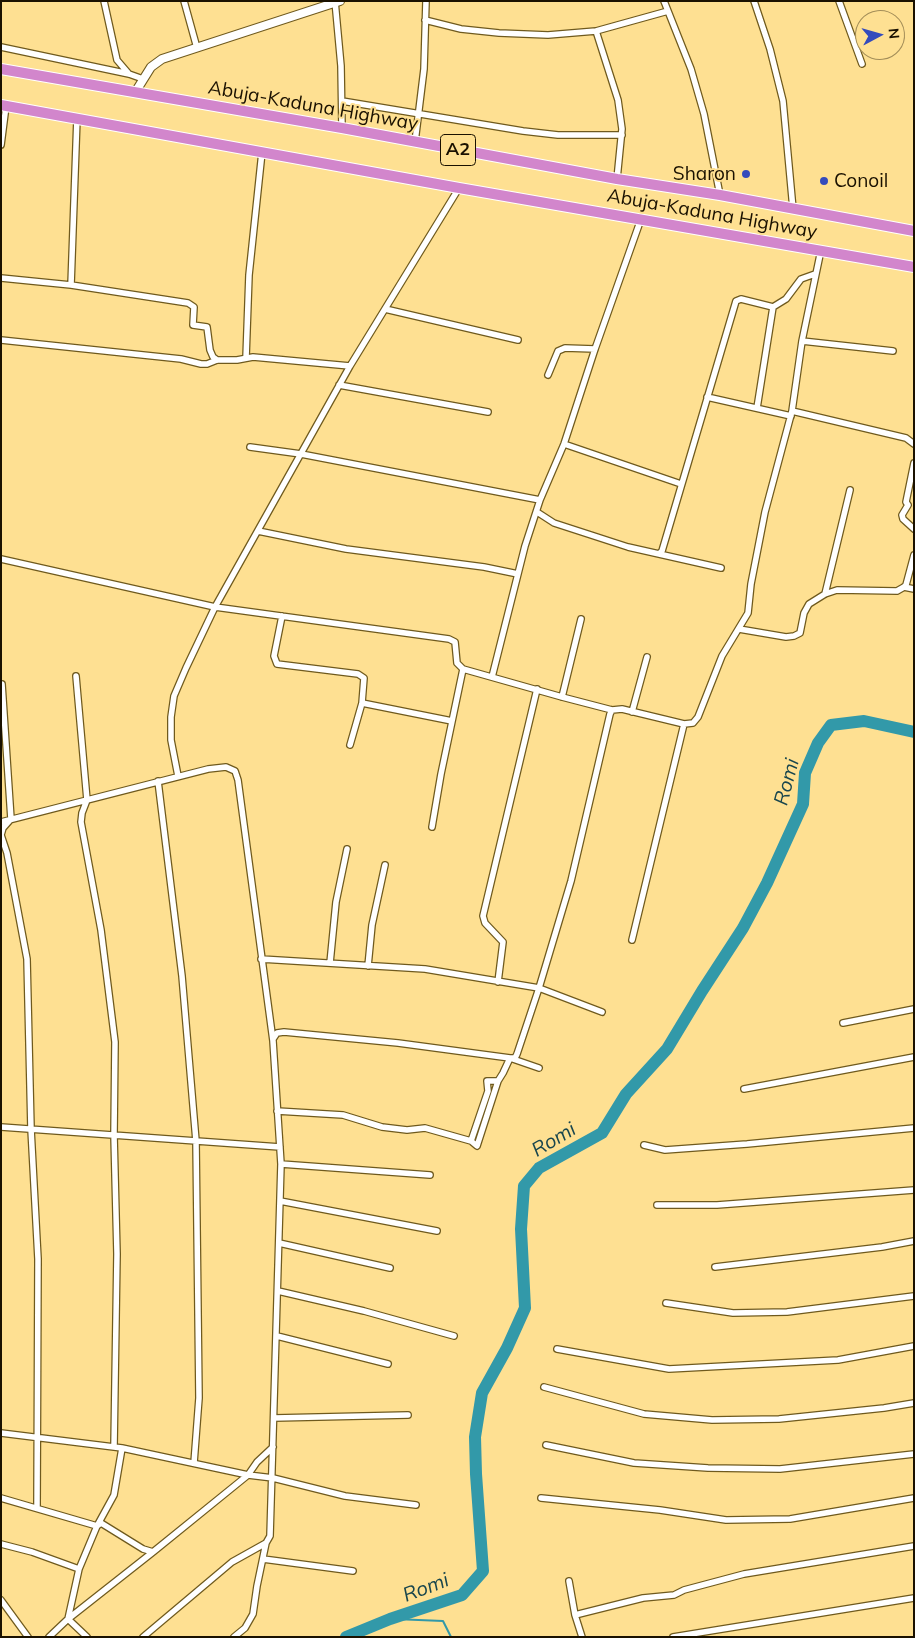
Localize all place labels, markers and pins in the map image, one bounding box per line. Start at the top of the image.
place label: Sharon [673,163,736,185]
marker: Sharon [740,168,752,180]
place label: Conoil [834,170,888,192]
marker: Conoil [818,175,830,187]

